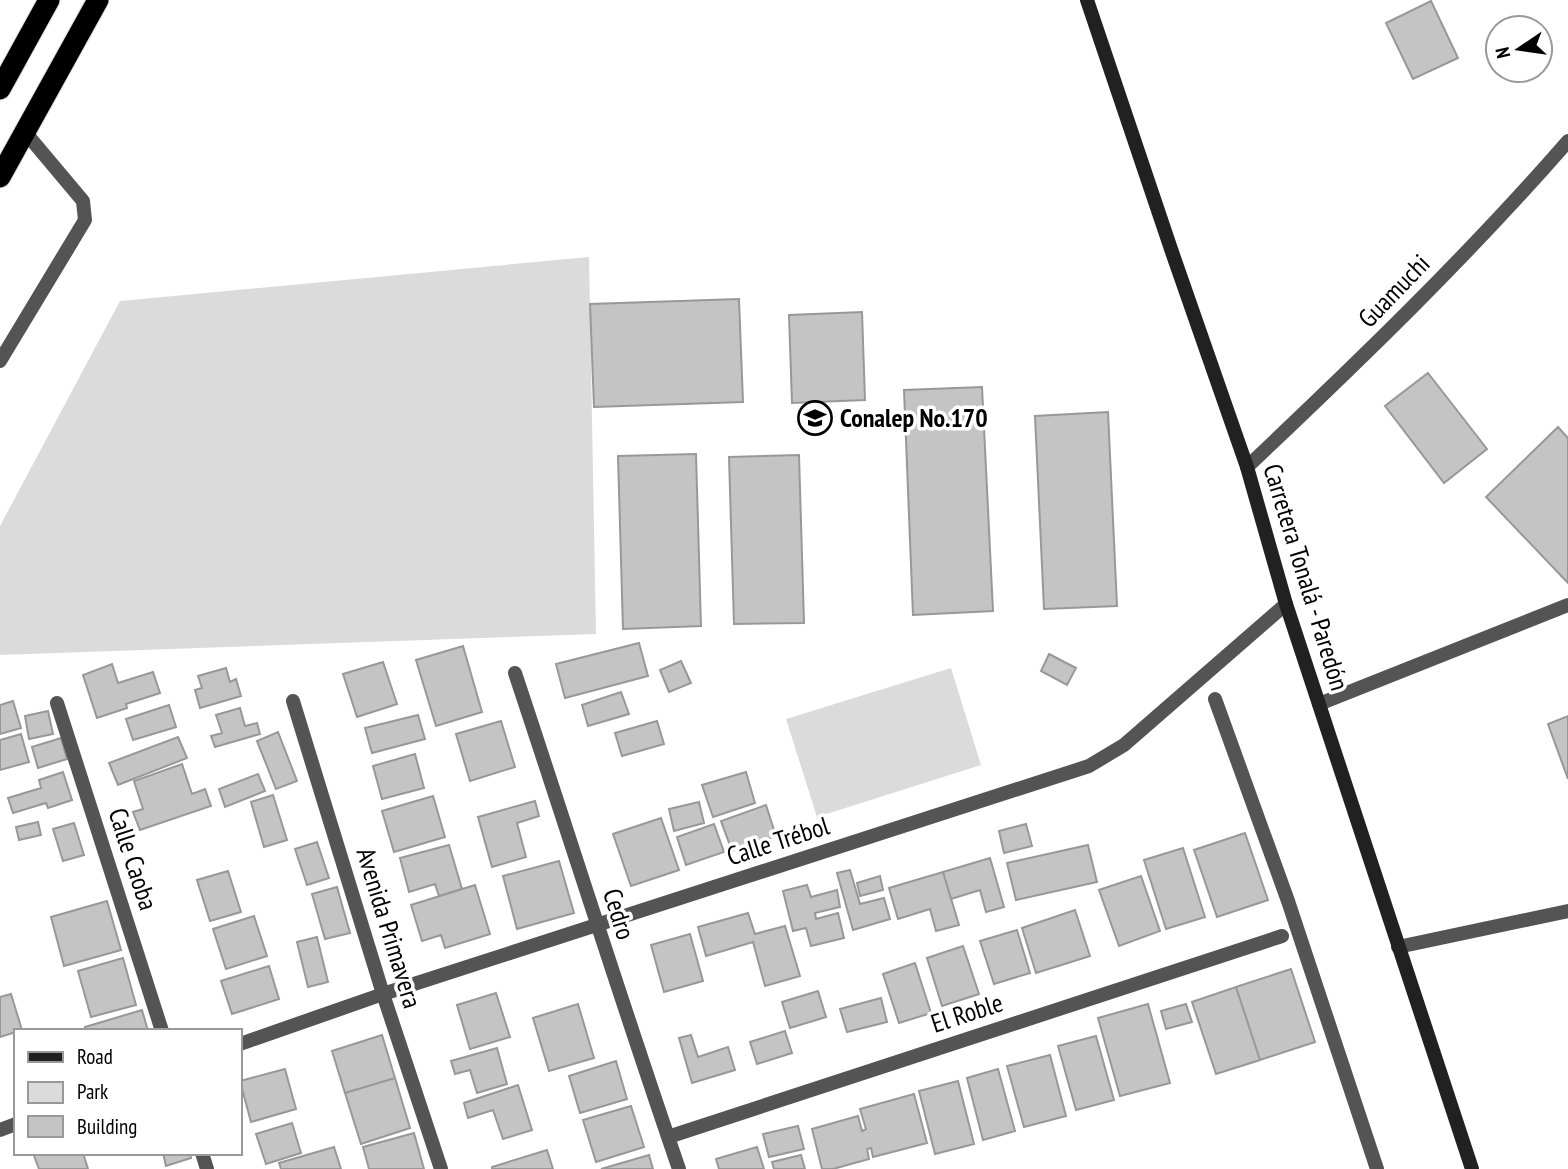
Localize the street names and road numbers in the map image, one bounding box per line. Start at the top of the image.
street label: Guamuchi [1351,247,1436,334]
street label: Carretera Tonalá - Paredón [1256,460,1357,694]
street label: Calle Caoba [102,804,165,914]
street label: Calle Trébol [723,809,833,873]
street label: Avenida Primavera [349,844,430,1012]
street label: Cedro [596,884,643,943]
street label: El Roble [927,985,1007,1040]

